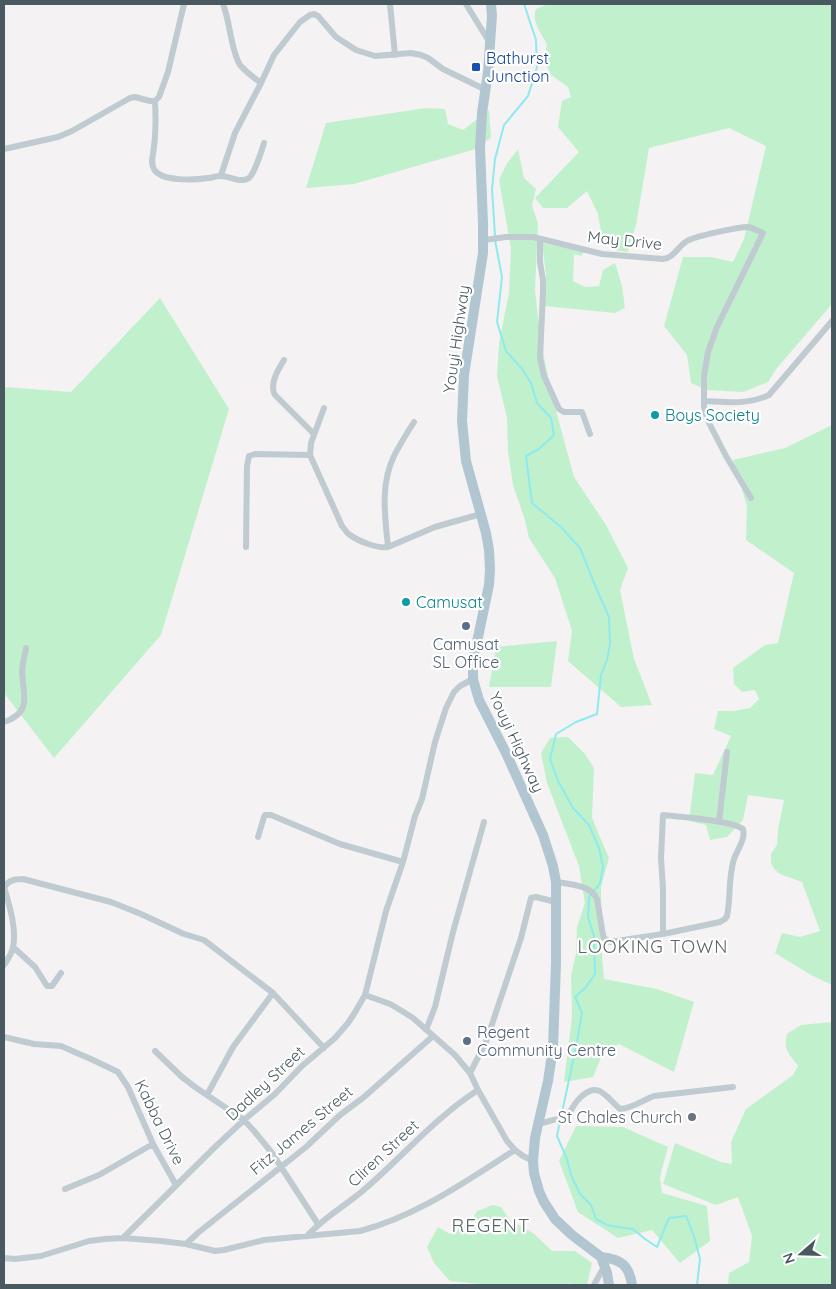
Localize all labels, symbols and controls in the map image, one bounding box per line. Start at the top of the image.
place label: Bathurst Junction [486,48,550,86]
marker: Bathurst Junction [470,61,482,73]
street label: May Drive [587,226,663,254]
street label: Youyi Highway [439,284,473,394]
place label: Boys Society [665,405,760,425]
marker: Boys Society [649,409,661,421]
place label: Camusat [416,592,483,612]
marker: Camusat [400,596,412,608]
marker: Camusat SL Office [460,620,472,632]
place label: Camusat SL Office [433,634,499,672]
street label: Youyi Highway [485,688,549,796]
district label: LOOKING TOWN [578,935,728,958]
place label: Regent Community Centre [477,1022,616,1060]
marker: Regent Community Centre [461,1035,473,1047]
street label: Dadley Street [221,1041,309,1125]
street label: Kabba Drive [131,1076,189,1168]
street label: Fitz James Street [246,1081,356,1179]
place label: St Chales Church [558,1107,682,1127]
marker: St Chales Church [686,1111,698,1123]
street label: Cliren Street [343,1115,423,1191]
district label: REGENT [452,1213,530,1237]
north arrow [776,1229,826,1279]
text: N [779,1251,799,1266]

